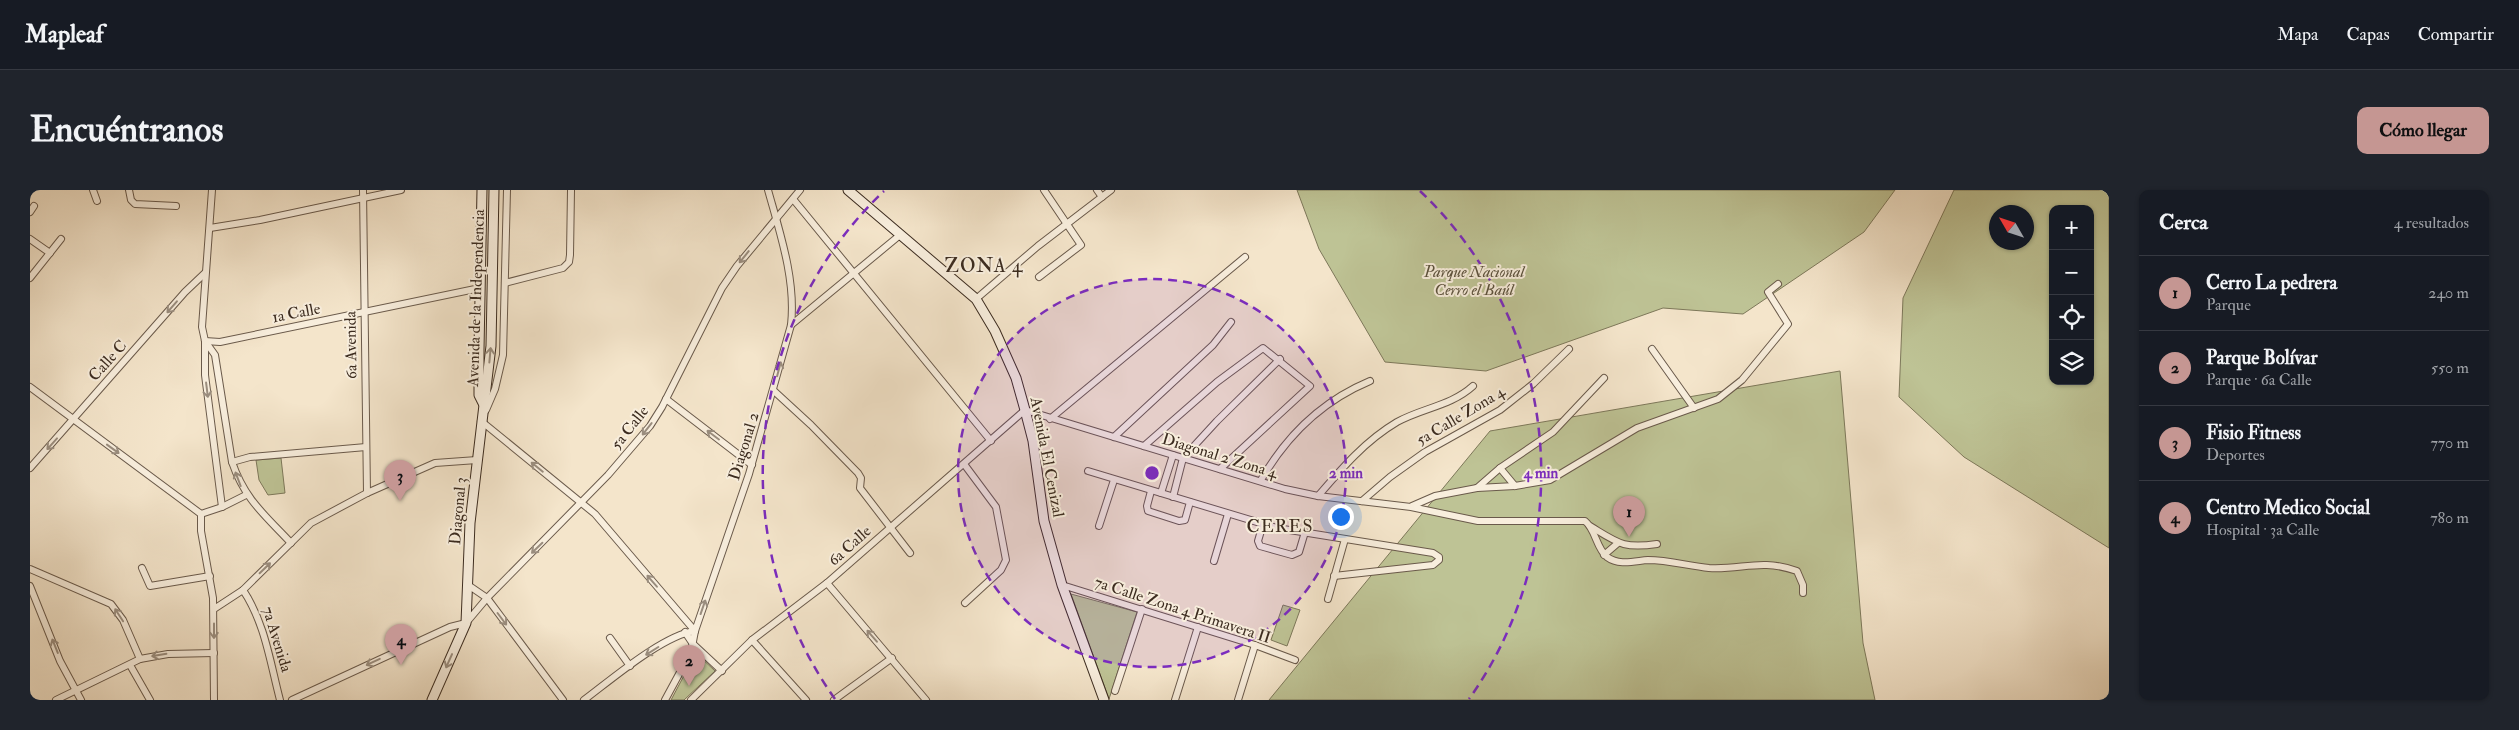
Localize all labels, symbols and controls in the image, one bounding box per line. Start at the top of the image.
text: Mapleaf [25,19,104,50]
text: Mapa [2277,23,2319,46]
text: Capas [2347,23,2390,46]
text: Compartir [2418,23,2494,46]
button: Cómo llegar [2357,107,2489,154]
text: Encuéntranos [30,108,223,152]
north arrow [1989,205,2034,250]
map controls [2049,205,2094,385]
button: + [2049,205,2094,250]
street label: Avenida de la Independencia [463,208,490,388]
text: Cerca [2159,209,2208,236]
text: 4 resultados [2394,213,2469,233]
one-way arrow [738,250,749,263]
button: − [2049,250,2094,295]
district label: ZONA 4 [945,254,1023,278]
park label: Parque Nacional Cerro el Baúl [1423,262,1525,300]
text: Cerro La pedrera [2206,271,2337,295]
text: 1 [2172,283,2178,303]
text: 240 m [2428,283,2469,303]
button: locate [2049,295,2094,340]
text: Parque [2206,295,2251,315]
street label: 1a Calle [270,298,322,327]
one-way arrow [166,300,177,313]
street label: 6a Avenida [340,310,362,379]
street label: Calle C [84,336,131,385]
button: layers [2049,340,2094,385]
text: Parque Bolívar [2206,346,2318,370]
one-way arrow [485,347,495,363]
text: 2 [2171,358,2179,378]
text: 550 m [2431,358,2469,378]
one-way arrow [775,362,785,378]
text: Parque · 6a Calle [2206,370,2312,390]
one-way arrow [202,381,212,397]
street label: 5a Calle Zona 4 [1413,381,1510,450]
street label: Avenida El Cenizal [1025,395,1068,519]
street label: 5a Calle [607,402,653,453]
street label: Diagonal 2 [724,410,764,483]
text: Fisio Fitness [2206,421,2301,445]
one-way arrow [642,422,653,435]
street label: Diagonal 2 Zona 4 [1160,429,1281,483]
one-way arrow [706,430,720,440]
text: 3 [2172,433,2178,453]
text: 770 m [2430,433,2469,453]
one-way arrow [46,437,58,450]
one-way arrow [106,443,119,454]
text: Deportes [2206,445,2265,465]
pin: 3 [384,460,416,501]
one-way arrow [531,462,544,473]
centre of rings [1143,464,1161,482]
text: 2 min [1329,464,1363,483]
text: 4 min [1523,464,1559,483]
one-way arrow [233,472,243,487]
street label: Diagonal 3 [445,476,471,546]
pin: 1 [1613,496,1645,537]
text: Centro Medico Social [2206,496,2370,520]
your location [1328,504,1354,530]
text: 4 [2171,508,2179,528]
text: 780 m [2430,508,2469,528]
district label: CERES [1246,515,1314,538]
text: Hospital · 3a Calle [2206,520,2319,540]
street label: 6a Calle [824,521,876,570]
one-way arrow [531,542,543,554]
one-way arrow [259,562,272,574]
street label: 7a Calle Zona 4 Primavera II [1092,572,1273,648]
one-way arrow [646,575,658,588]
one-way arrow [699,600,709,616]
street label: 7a Avenida [258,604,297,675]
one-way arrow [114,608,124,622]
one-way arrow [497,612,507,626]
one-way arrow [209,623,219,639]
pin: 4 [385,624,417,665]
one-way arrow [867,629,878,642]
one-way arrow [49,639,59,654]
pin: 2 [673,645,705,686]
one-way arrow [645,647,659,657]
one-way arrow [152,650,168,660]
one-way arrow [444,653,453,668]
one-way arrow [366,658,381,668]

